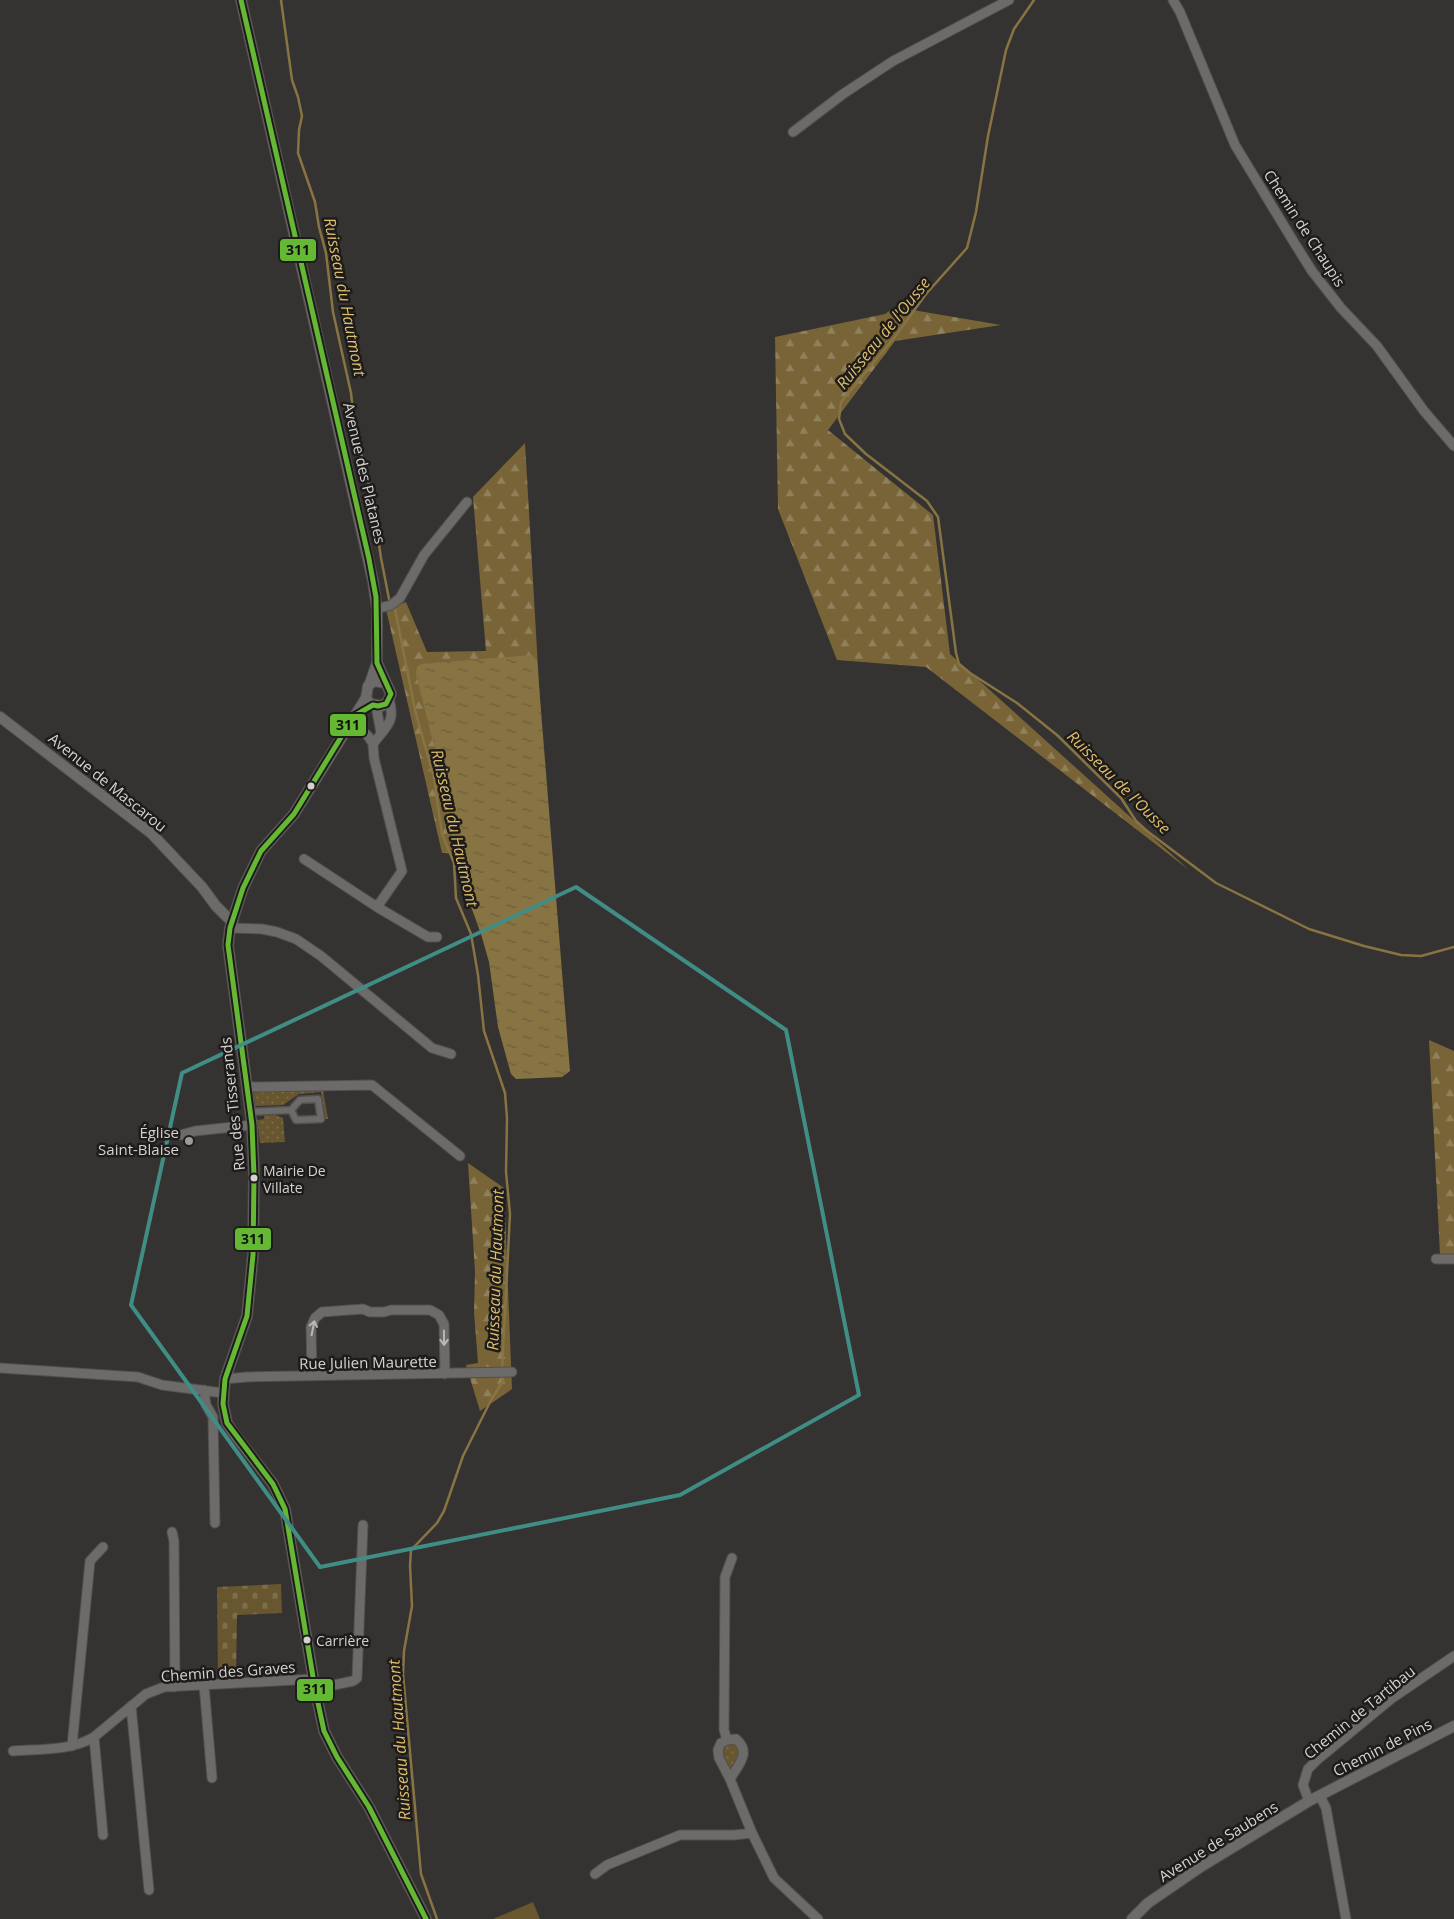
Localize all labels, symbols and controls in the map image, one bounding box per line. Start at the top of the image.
street label: Chemin de Chaupis [1260,166,1350,290]
water label: Ruisseau du Hautmont [319,216,371,379]
line badge: 311 [279,238,317,262]
text: 311 [286,240,310,259]
water label: Ruisseau de l'Ousse [831,272,935,394]
street label: Avenue des Platanes [339,400,391,546]
line badge: 311 [329,713,367,737]
text: 311 [336,715,360,734]
water label: Ruisseau de l'Ousse [1062,725,1176,839]
street label: Avenue de Mascarou [45,728,171,836]
water label: Ruisseau du Hautmont [426,747,484,910]
unlabelled marker [306,781,316,791]
street label: Rue des Tisserands [215,1036,249,1172]
place label: Église Saint-Blaise [98,1122,179,1159]
marker: Église Saint-Blaise [183,1135,195,1147]
place label: Mairie De Villate [263,1161,326,1197]
marker: Mairie De Villate [249,1173,259,1183]
water label: Ruisseau du Hautmont [481,1188,509,1351]
line badge: 311 [234,1227,272,1251]
text: 311 [241,1229,265,1248]
one-way arrow [308,1320,318,1336]
one-way arrow [439,1329,449,1345]
street label: Rue Julien Maurette [299,1351,437,1373]
place label: Carrière [316,1631,369,1650]
marker: Carrière [302,1635,312,1645]
street label: Chemin des Graves [160,1656,296,1686]
water label: Ruisseau du Hautmont [382,1658,416,1821]
street label: Chemin de Tartibau [1299,1661,1419,1763]
line badge: 311 [296,1678,334,1702]
text: 311 [303,1679,327,1698]
street label: Chemin de Pins [1329,1713,1435,1781]
street label: Avenue de Saubens [1154,1796,1282,1886]

